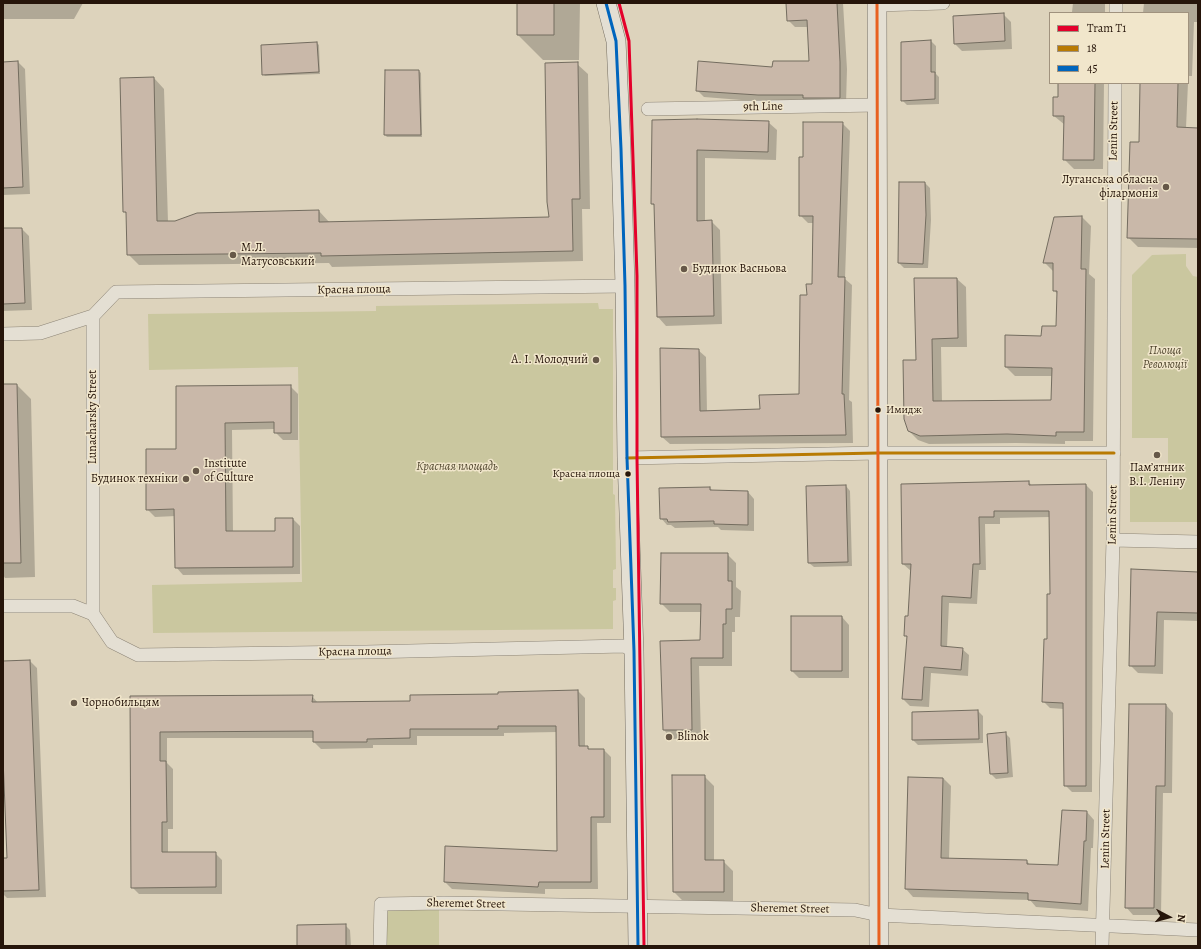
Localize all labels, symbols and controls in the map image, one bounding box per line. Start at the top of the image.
legend [1049,12,1189,84]
text: Tram T1 [1087,20,1126,36]
text: 18 [1087,40,1097,56]
text: 45 [1087,60,1098,76]
street label: 9th Line [743,99,783,115]
street label: Lenin Street [1106,101,1122,161]
place label: Луганська обласна філармонія [1062,173,1158,201]
marker: Луганська обласна філармонія [1161,182,1171,192]
place label: М.Л. Матусовський [241,241,315,269]
marker: М.Л. Матусовський [228,250,238,260]
place label: Будинок Васньова [692,262,787,276]
marker: Будинок Васньова [679,264,689,274]
street label: Красна площа [317,282,391,298]
park label: Площа Революції [1143,344,1187,372]
place label: А. І. Молодчий [511,353,588,367]
marker: А. І. Молодчий [591,355,601,365]
street label: Lunacharsky Street [86,370,100,464]
place label: Имидж [886,403,922,417]
marker: Имидж [873,405,883,415]
marker: Пам’ятник В.І. Леніну [1152,450,1162,460]
place label: Institute of Culture [204,457,254,485]
park label: Красная площадь [416,460,498,474]
place label: Пам’ятник В.І. Леніну [1129,461,1185,489]
marker: Institute of Culture [191,466,201,476]
place label: Красна площа [553,467,620,481]
marker: Красна площа [623,469,633,479]
place label: Будинок техніки [91,472,178,486]
marker: Будинок техніки [181,474,191,484]
street label: Lenin Street [1105,485,1121,545]
street label: Красна площа [318,644,392,660]
place label: Чорнобильцям [82,696,159,710]
marker: Чорнобильцям [69,698,79,708]
place label: Blinok [677,730,709,744]
marker: Blinok [664,732,674,742]
street label: Lenin Street [1098,809,1114,869]
street label: Sheremet Street [426,896,506,912]
north arrow [1149,897,1189,937]
street label: Sheremet Street [750,901,830,917]
text: N [1174,914,1189,923]

